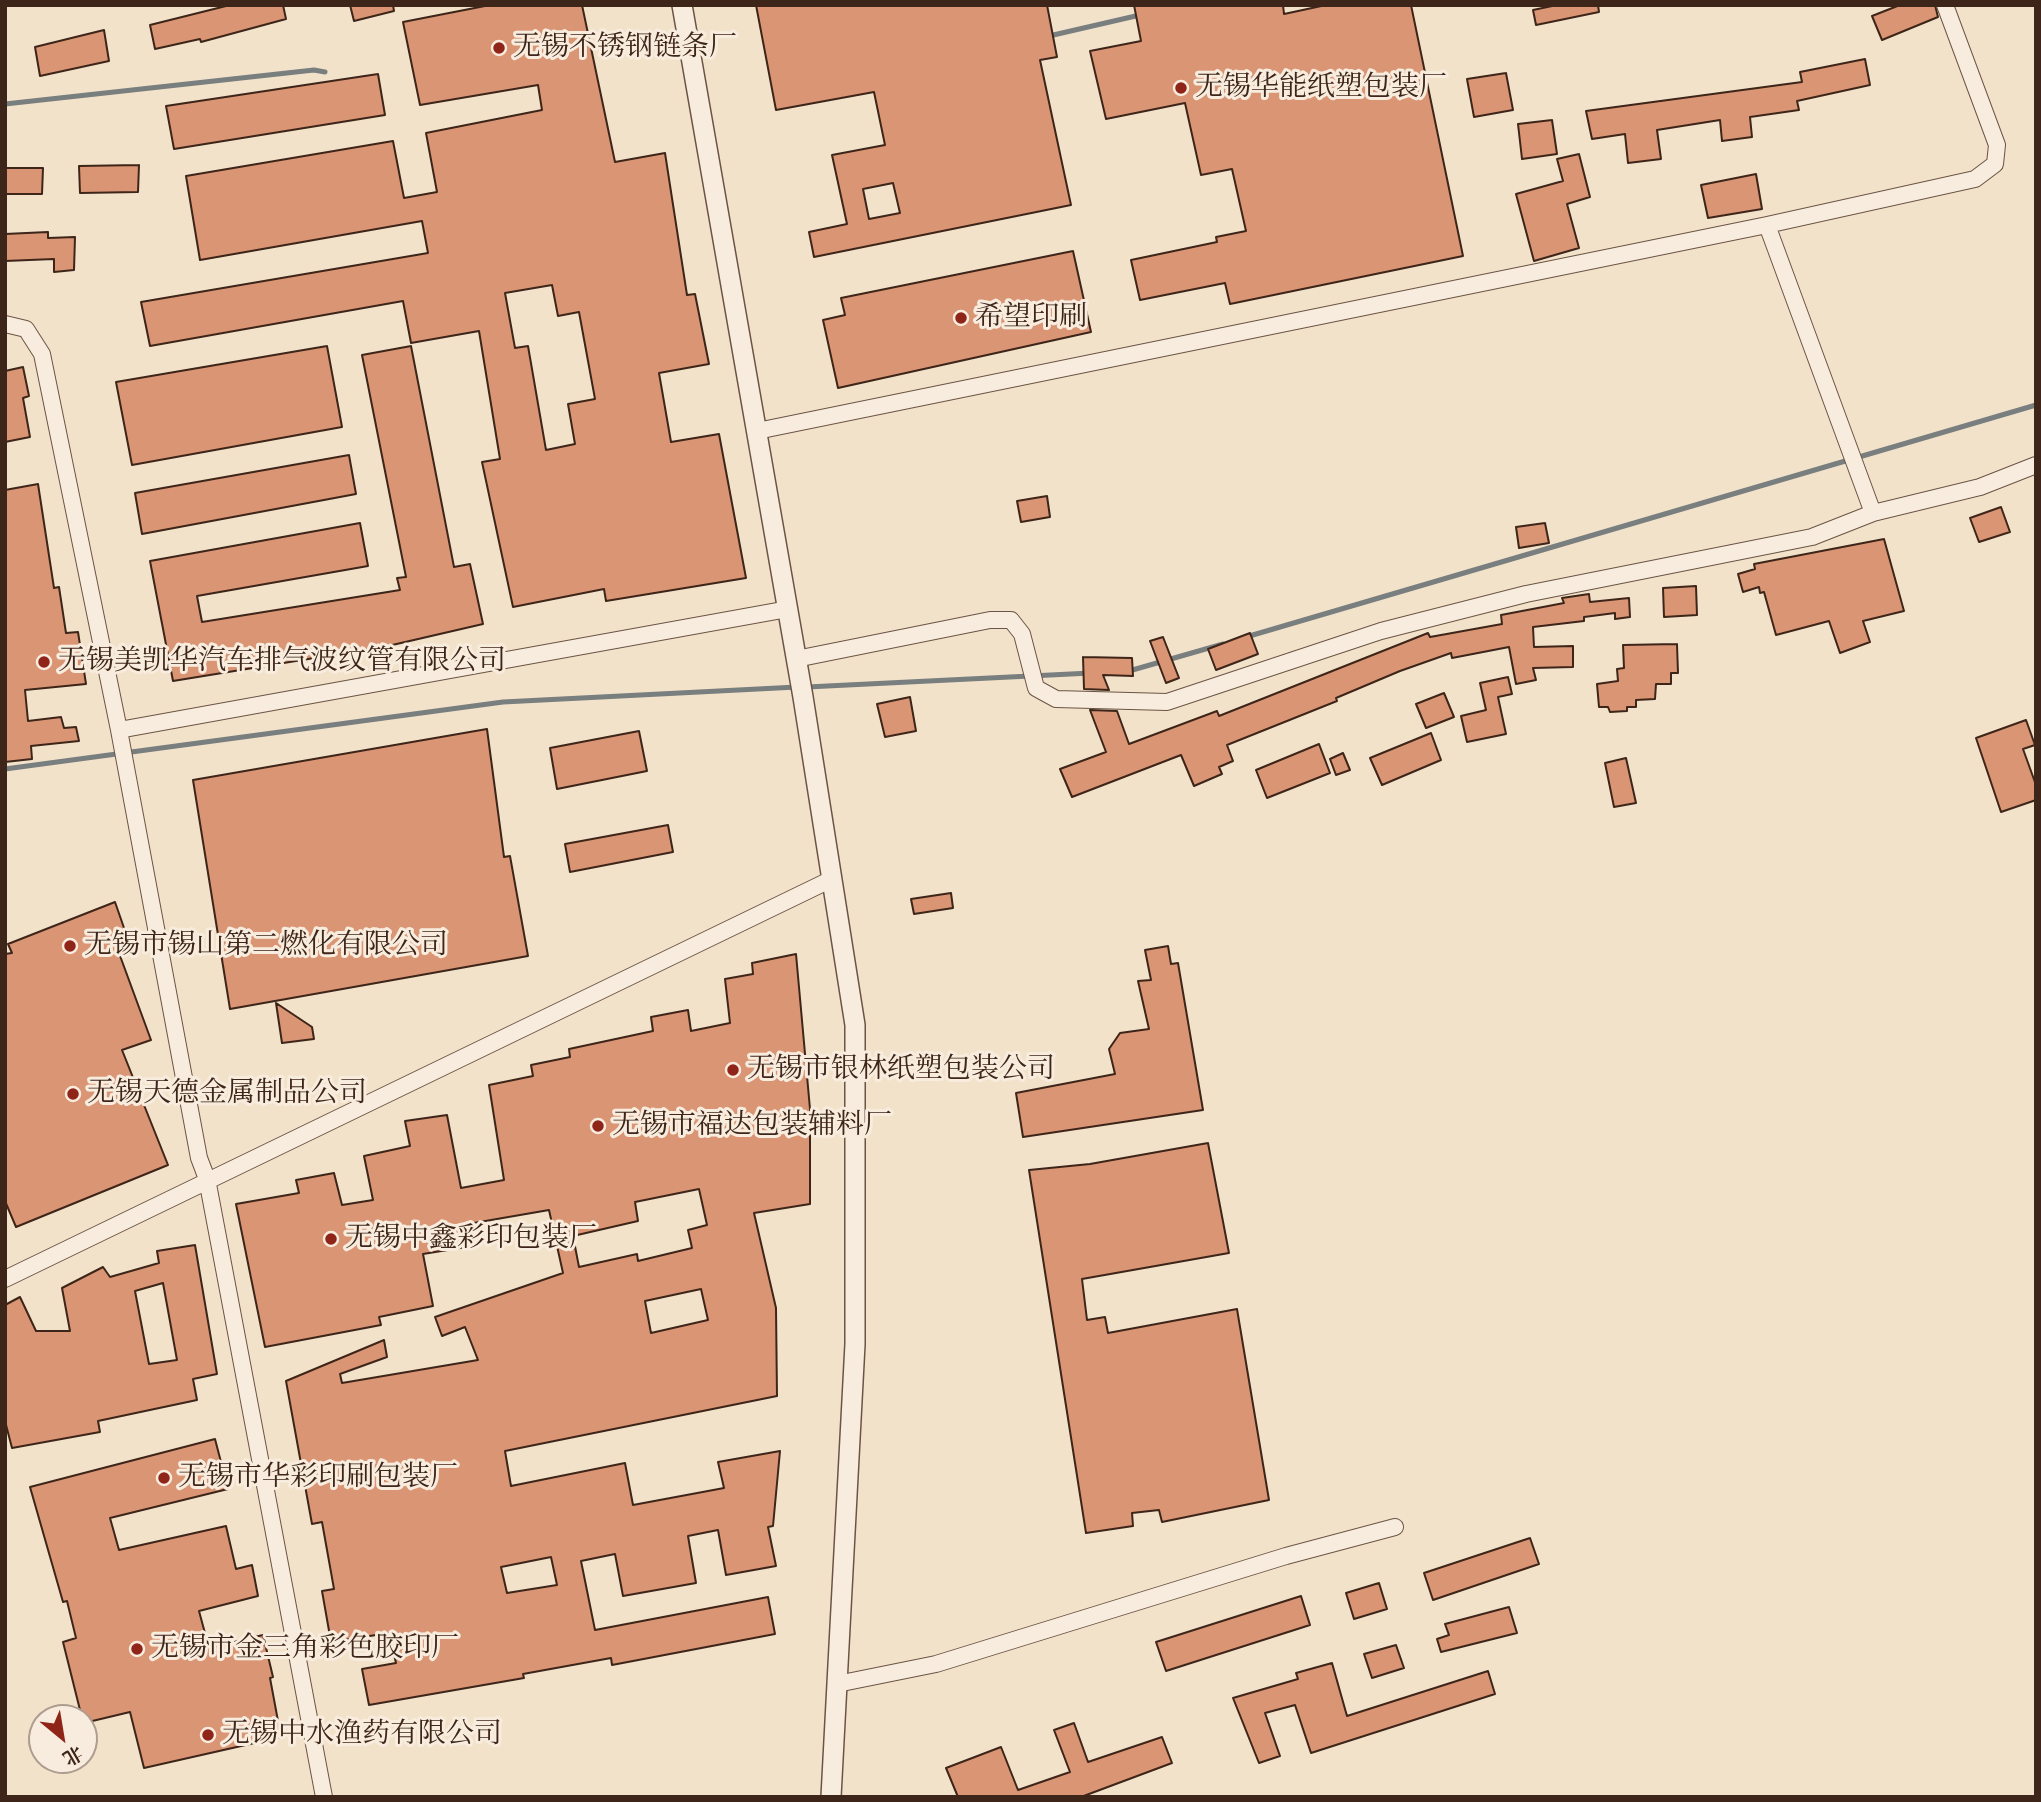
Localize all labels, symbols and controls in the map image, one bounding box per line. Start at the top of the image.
place label: 无锡不锈钢链条厂 [513,31,737,65]
marker: 无锡不锈钢链条厂 [491,40,507,56]
place label: 无锡华能纸塑包装厂 [1195,71,1447,105]
marker: 无锡华能纸塑包装厂 [1173,80,1189,96]
place label: 希望印刷 [975,301,1087,335]
marker: 希望印刷 [953,310,969,326]
place label: 无锡美凯华汽车排气波纹管有限公司 [58,645,506,679]
marker: 无锡美凯华汽车排气波纹管有限公司 [36,654,52,670]
place label: 无锡市锡山第二燃化有限公司 [84,929,448,963]
marker: 无锡市锡山第二燃化有限公司 [62,938,78,954]
place label: 无锡市银林纸塑包装公司 [747,1053,1055,1087]
marker: 无锡市银林纸塑包装公司 [725,1062,741,1078]
place label: 无锡天德金属制品公司 [87,1077,367,1111]
marker: 无锡天德金属制品公司 [65,1086,81,1102]
place label: 无锡市福达包装辅料厂 [612,1109,892,1143]
marker: 无锡市福达包装辅料厂 [590,1118,606,1134]
place label: 无锡中鑫彩印包装厂 [345,1222,597,1256]
marker: 无锡中鑫彩印包装厂 [323,1231,339,1247]
place label: 无锡市华彩印刷包装厂 [178,1461,458,1495]
marker: 无锡市华彩印刷包装厂 [156,1470,172,1486]
place label: 无锡市金三角彩色胶印厂 [151,1632,459,1666]
marker: 无锡市金三角彩色胶印厂 [129,1641,145,1657]
north arrow [28,1704,98,1774]
place label: 无锡中水渔药有限公司 [222,1718,502,1752]
marker: 无锡中水渔药有限公司 [200,1727,216,1743]
text: 北 [58,1739,87,1771]

